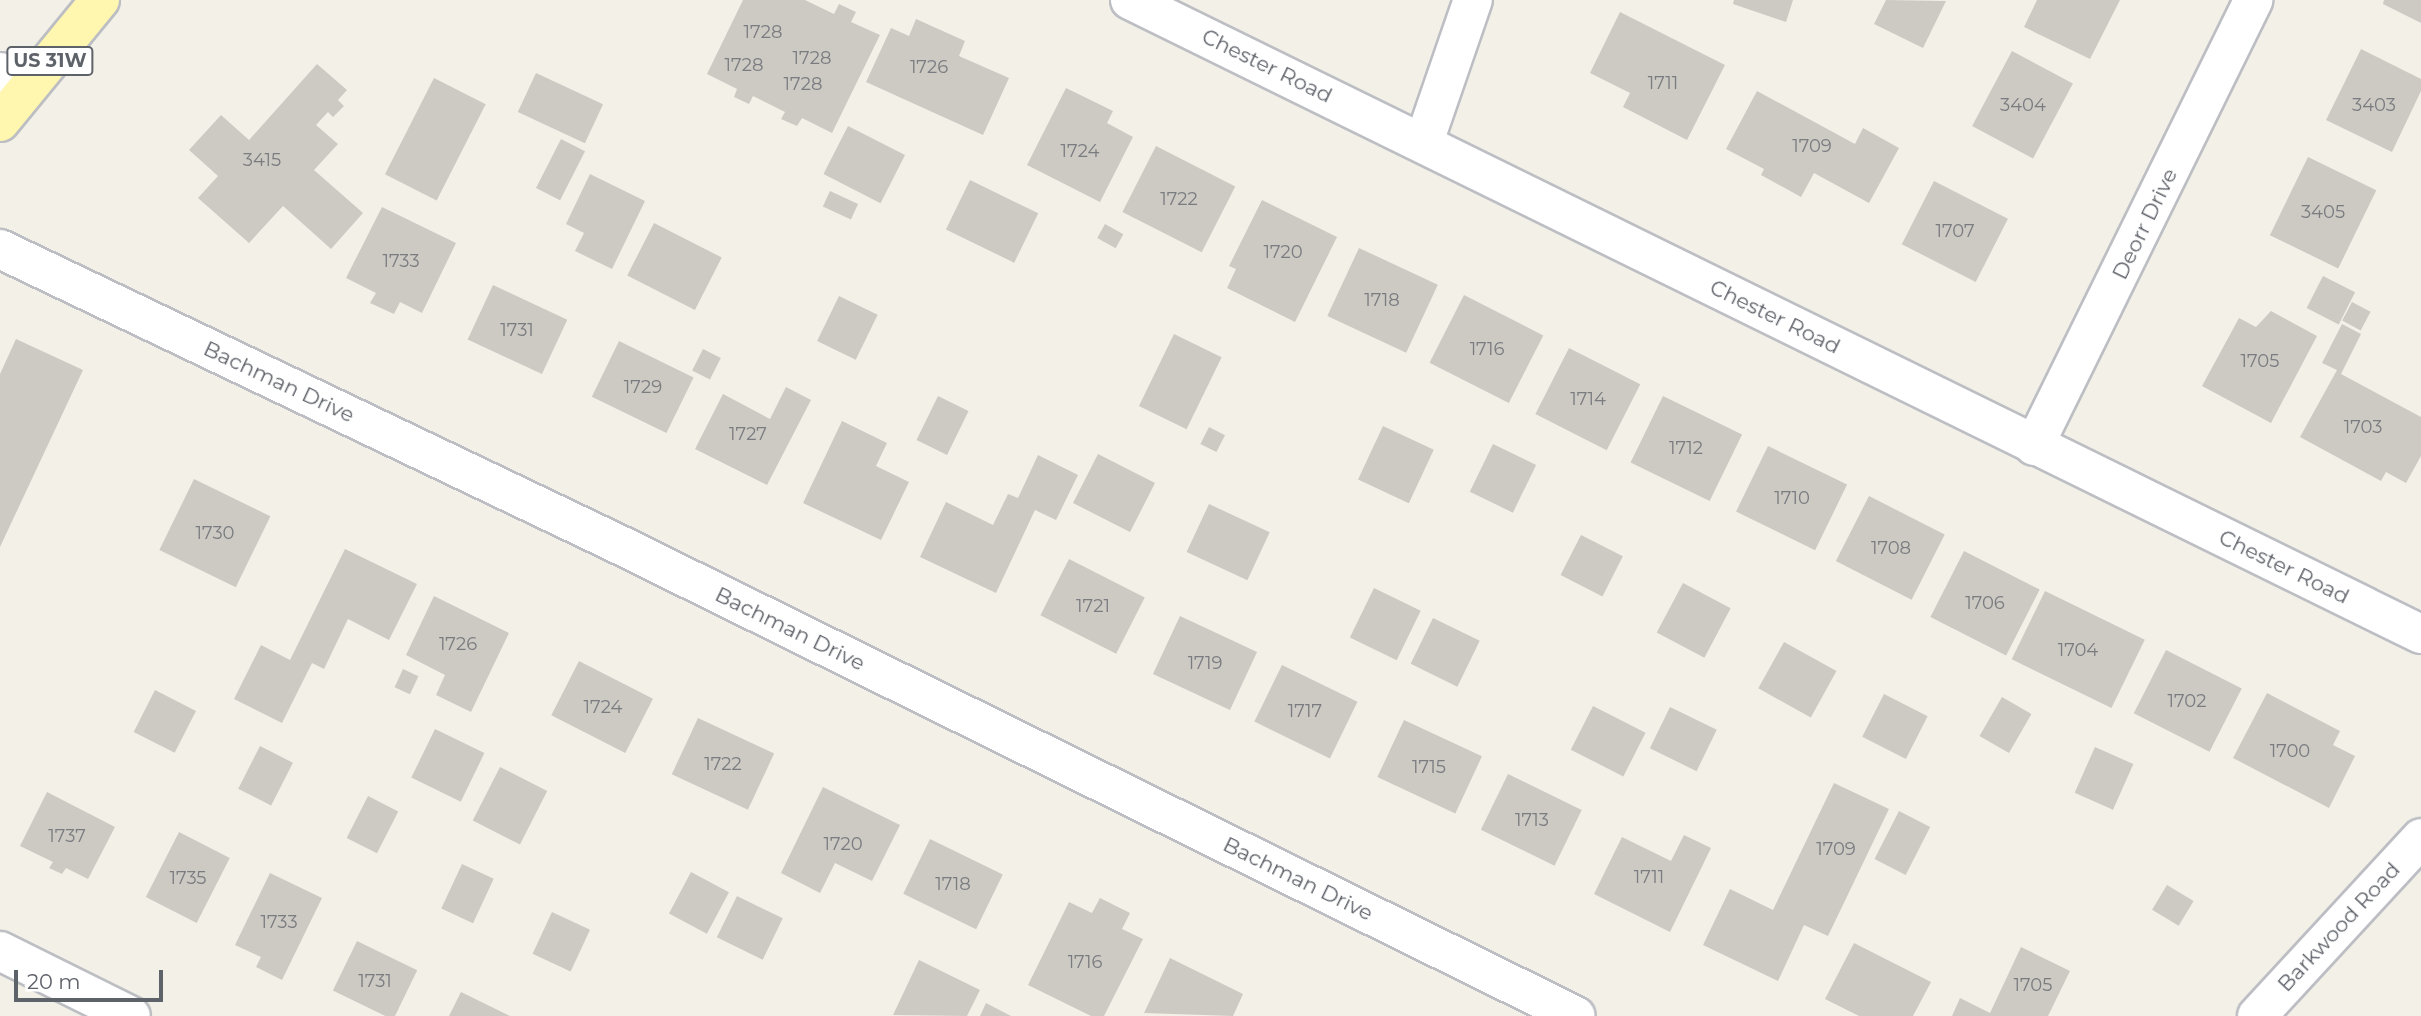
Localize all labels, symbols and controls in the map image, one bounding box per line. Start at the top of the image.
house number: 1728 [744,21,782,43]
street label: Chester Road [1198,24,1336,108]
road number: US 31W [6,45,94,76]
house number: 1728 [793,47,831,69]
house number: 1728 [725,54,763,76]
house number: 1726 [910,56,948,78]
house number: 1711 [1648,72,1678,94]
house number: 1728 [784,73,822,95]
house number: 3404 [2000,94,2046,116]
house number: 3403 [2352,94,2396,116]
house number: 1709 [1792,135,1832,157]
house number: 1724 [1061,140,1099,162]
house number: 3415 [243,149,281,171]
street label: Deorr Drive [2107,164,2183,284]
house number: 1722 [1160,188,1198,210]
house number: 3405 [2301,201,2345,223]
house number: 1707 [1935,220,1975,242]
house number: 1720 [1263,241,1303,263]
house number: 1733 [382,250,420,272]
street label: Chester Road [1706,275,1844,359]
house number: 1718 [1364,289,1400,311]
house number: 1731 [500,319,534,341]
street label: Bachman Drive [200,336,358,428]
house number: 1716 [1470,338,1504,360]
house number: 1705 [2241,350,2279,372]
house number: 1729 [624,376,662,398]
house number: 1714 [1570,388,1606,410]
house number: 1703 [2344,416,2382,438]
house number: 1727 [729,423,767,445]
house number: 1712 [1669,437,1703,459]
house number: 1710 [1774,487,1810,509]
house number: 1730 [195,522,235,544]
street label: Chester Road [2215,525,2353,609]
house number: 1708 [1871,537,1911,559]
street label: Bachman Drive [711,582,869,676]
house number: 1706 [1965,592,2005,614]
house number: 1721 [1076,595,1110,617]
house number: 1726 [439,633,477,655]
house number: 1704 [2058,639,2098,661]
house number: 1719 [1188,652,1222,674]
house number: 1702 [2168,690,2206,712]
house number: 1724 [584,696,622,718]
house number: 1717 [1288,700,1322,722]
house number: 1700 [2270,740,2310,762]
house number: 1722 [704,753,742,775]
house number: 1715 [1412,756,1446,778]
house number: 1713 [1515,809,1549,831]
house number: 1737 [48,825,86,847]
street label: Bachman Drive [1219,832,1377,926]
house number: 1720 [823,833,863,855]
house number: 1709 [1816,838,1856,860]
street label: Barkwood Road [2273,857,2405,997]
house number: 1711 [1634,866,1664,888]
house number: 1735 [169,867,207,889]
house number: 1718 [935,873,971,895]
house number: 1733 [260,911,298,933]
house number: 1716 [1068,951,1102,973]
scale bar [18,956,166,1000]
text: 20 m [27,969,81,994]
house number: 1731 [358,970,392,992]
house number: 1705 [2014,974,2052,996]

